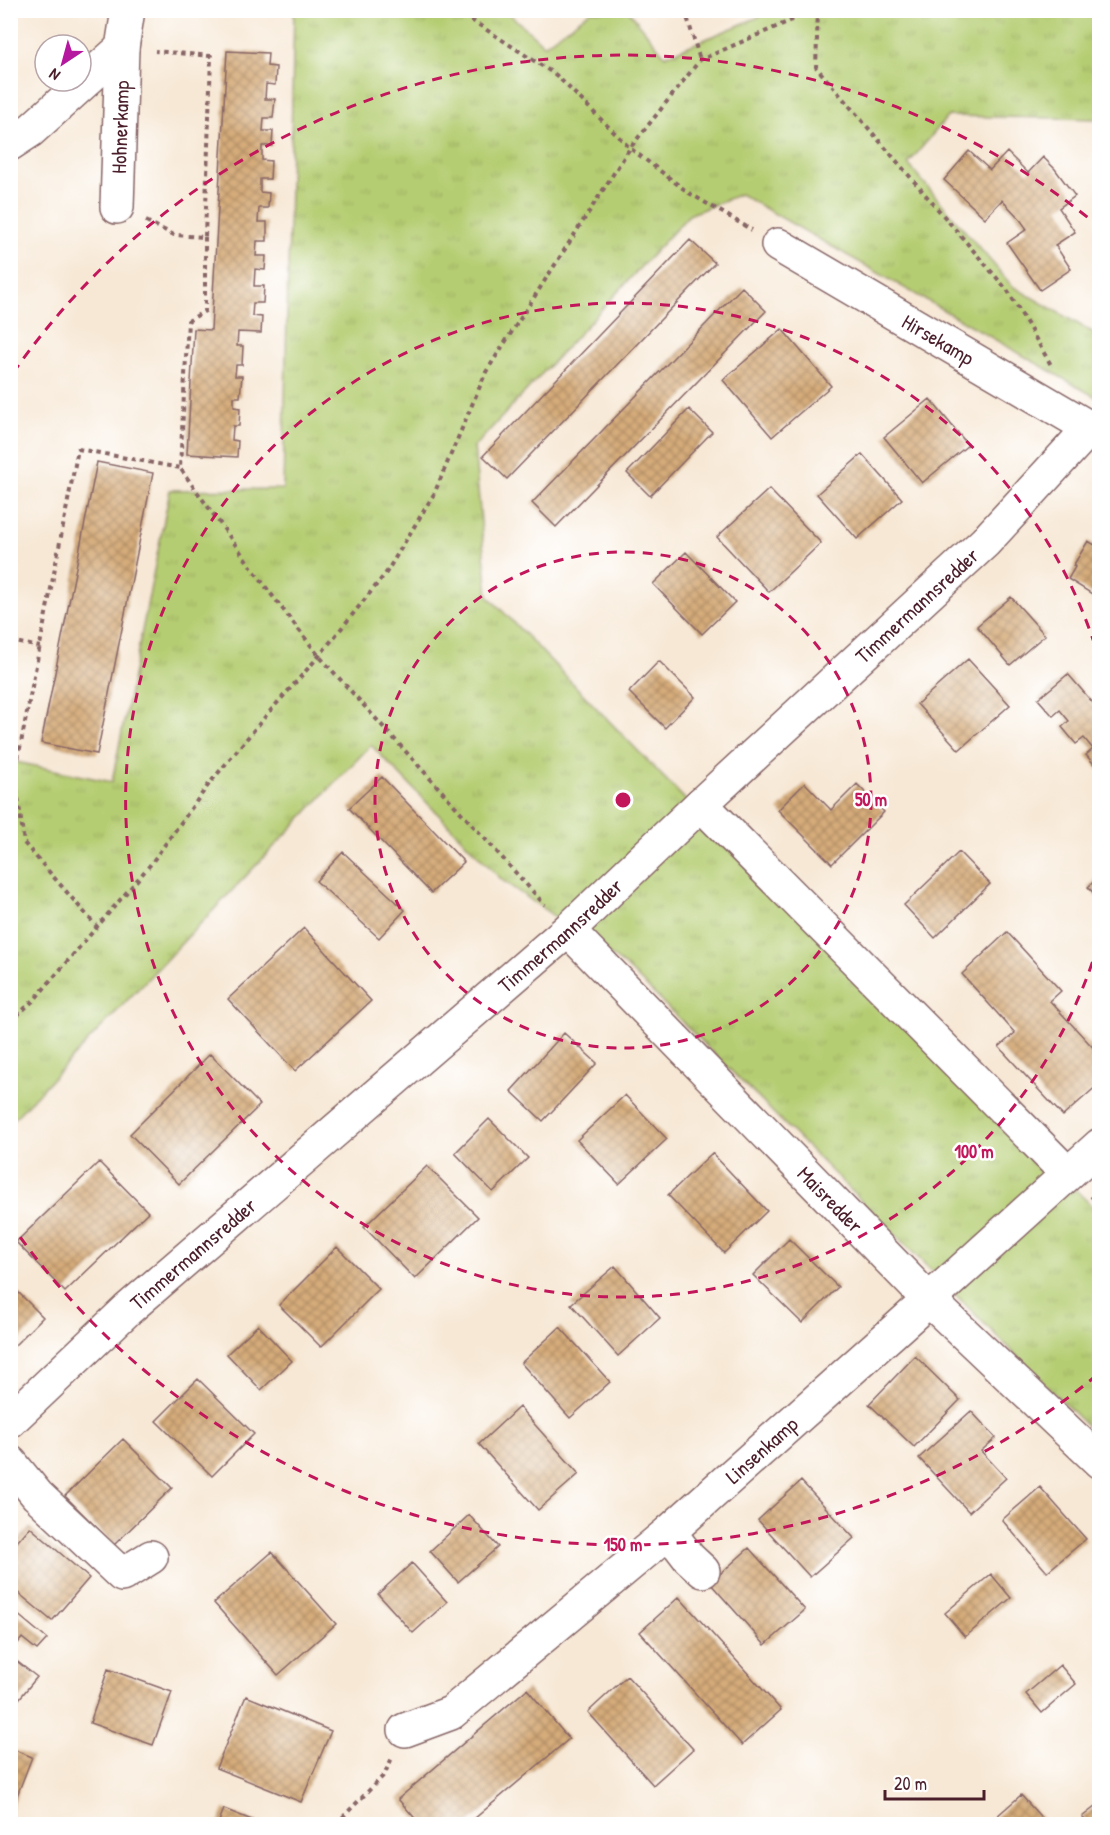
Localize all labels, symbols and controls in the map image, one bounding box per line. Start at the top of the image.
north arrow [33,33,93,93]
text: N [44,63,64,87]
street label: Hohnerkamp [104,80,135,174]
street label: Hirsekamp [897,307,980,372]
street label: Timmermannsredder [849,541,985,669]
text: 50 m [855,787,887,812]
centre of rings [613,790,633,810]
street label: Timmermannsredder [491,871,629,999]
text: 100 m [954,1139,994,1164]
street label: Maisredder [791,1159,870,1239]
street label: Timmermannsredder [123,1191,262,1316]
street label: Linsenkamp [719,1410,804,1490]
text: 150 m [604,1532,642,1557]
scale bar [885,1763,984,1801]
text: 20 m [894,1771,927,1796]

